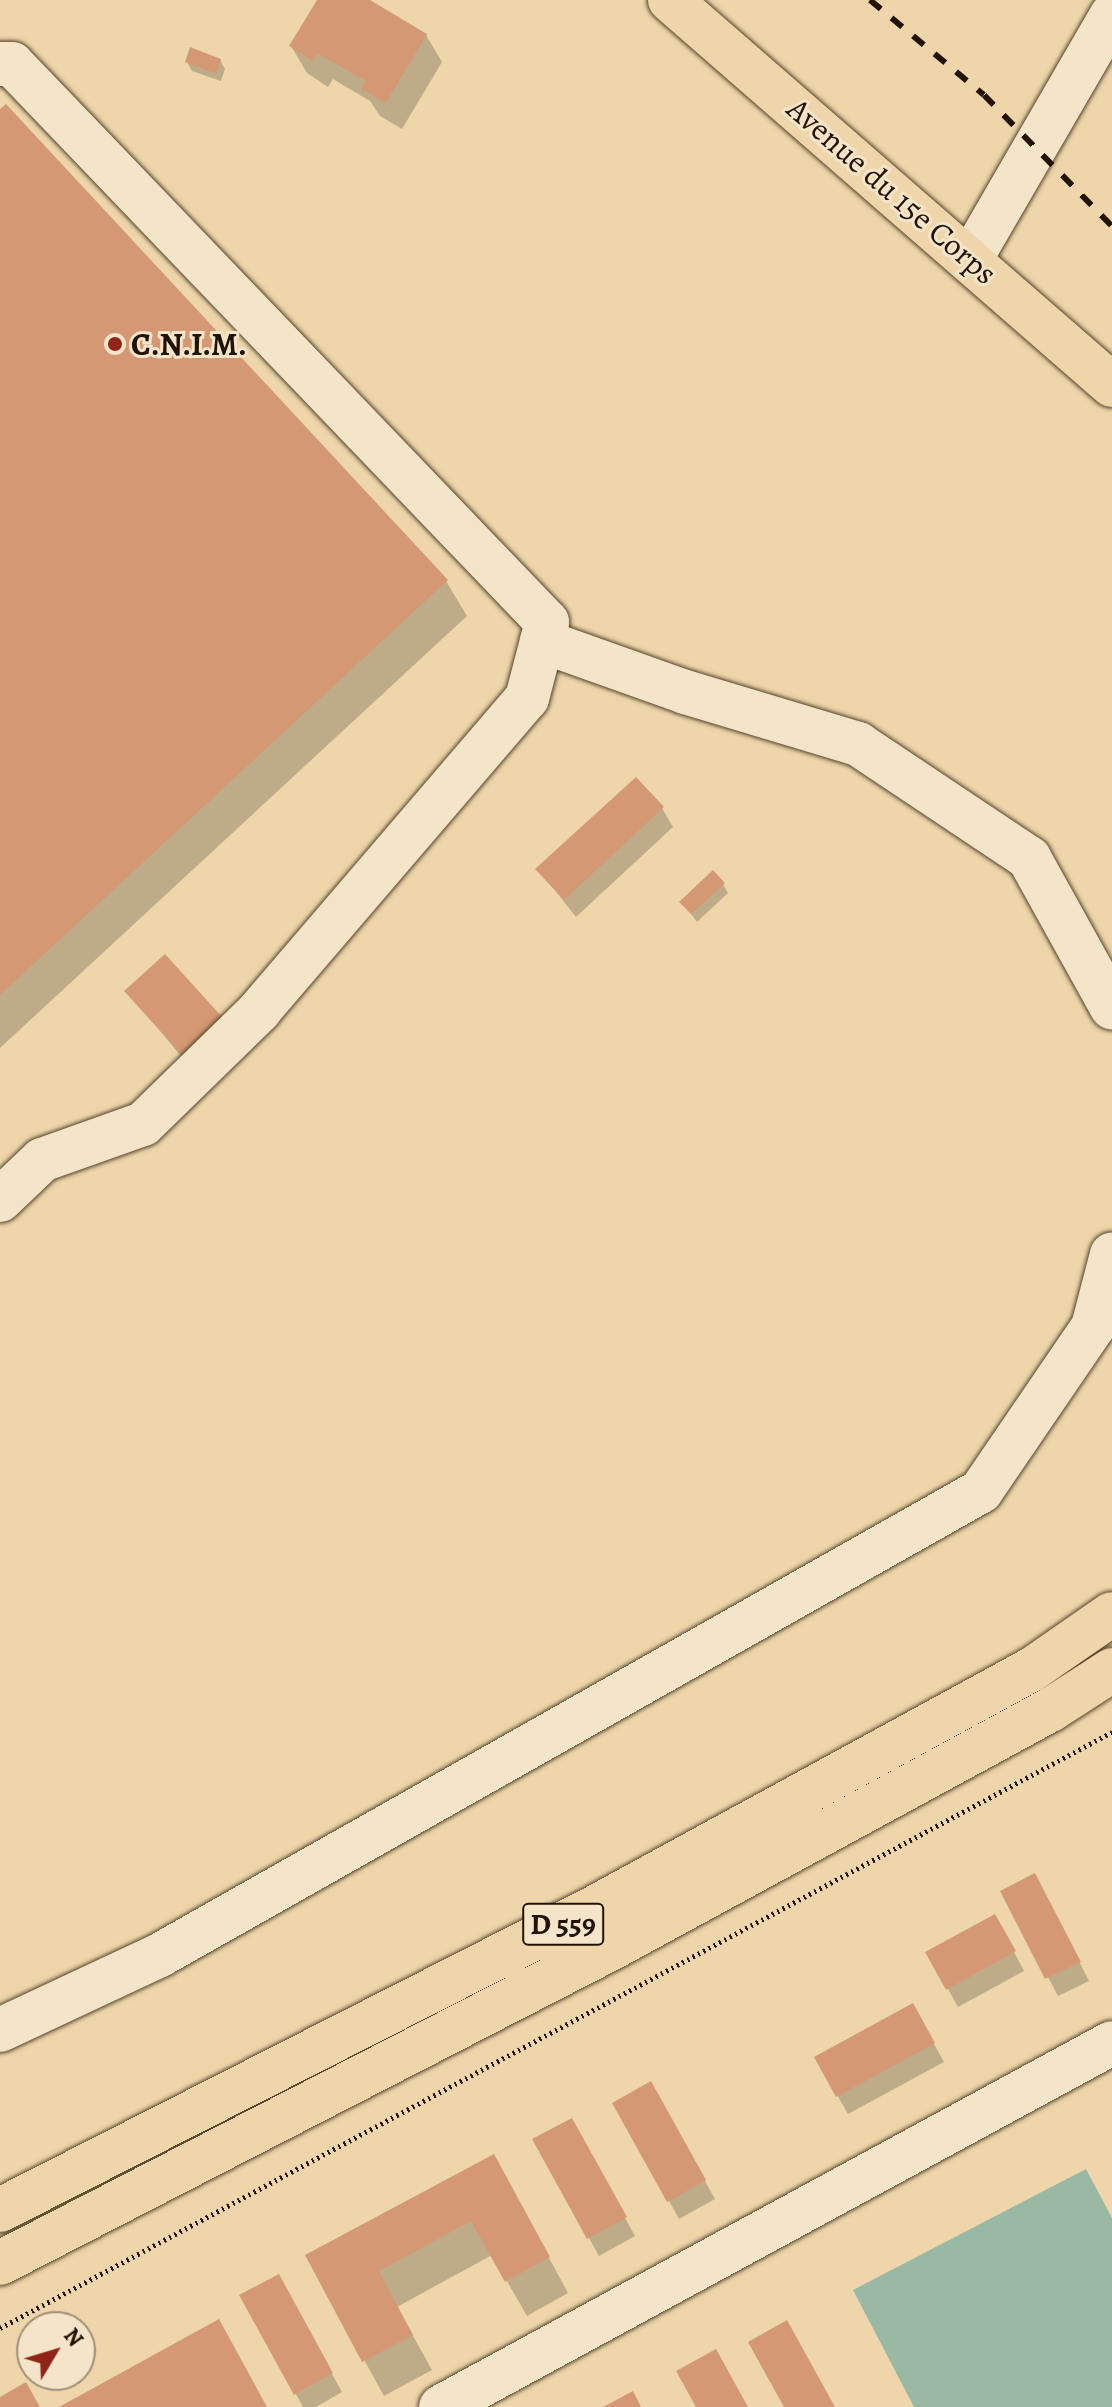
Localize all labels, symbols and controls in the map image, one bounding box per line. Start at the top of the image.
street label: Avenue du 15e Corps [779,90,1005,292]
place label: C.N.I.M. [131,325,247,363]
marker: C.N.I.M. [106,335,124,353]
road number: D 559 [521,1898,605,1950]
north arrow [16,2311,96,2391]
text: N [57,2322,90,2353]

